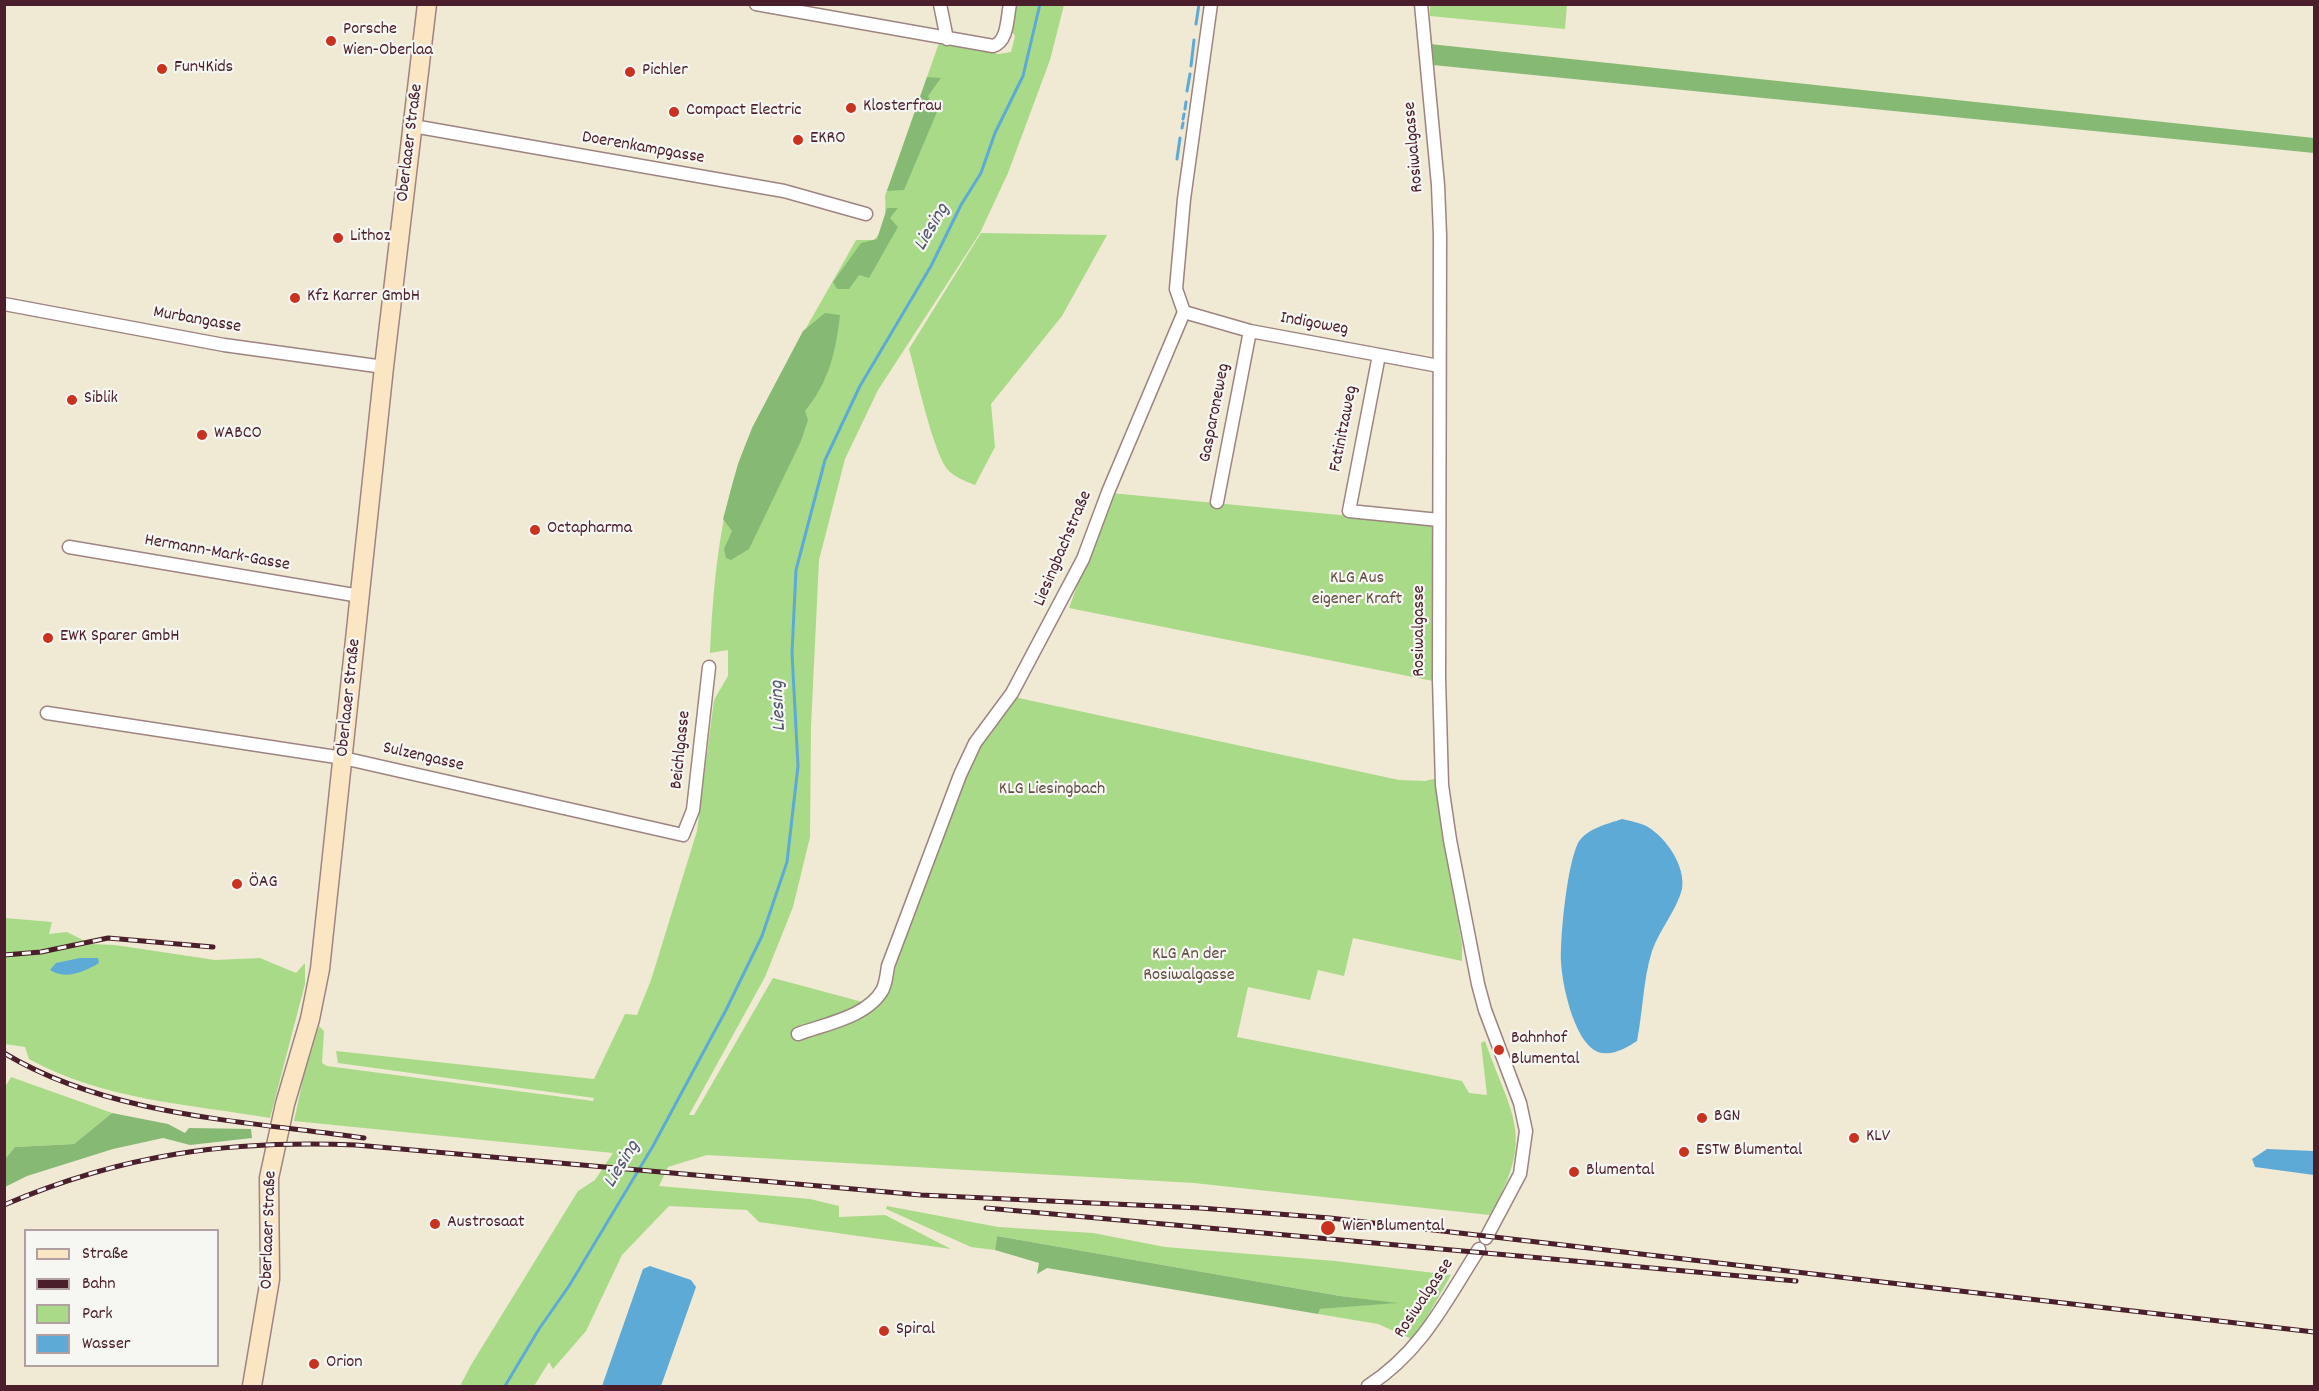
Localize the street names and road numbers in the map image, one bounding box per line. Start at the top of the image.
street label: Oberlaaer Straße [393,83,429,203]
street label: Rosiwalgasse [1400,101,1430,193]
street label: Doerenkampgasse [580,128,706,170]
street label: Murbangasse [151,303,243,339]
street label: Indigoweg [1278,308,1350,342]
street label: Gasparoneweg [1196,362,1236,464]
street label: Fatinitzaweg [1326,384,1364,474]
street label: Liesingbachstraße [1030,488,1098,610]
street label: Hermann-Mark-Gasse [143,531,291,577]
street label: Rosiwalgasse [1410,585,1432,677]
street label: Oberlaaer Straße [333,638,367,758]
street label: Beichlgasse [667,710,697,790]
street label: Sulzengasse [380,738,466,778]
street label: Oberlaaer Straße [257,1170,283,1290]
street label: Rosiwalgasse [1391,1255,1459,1343]

